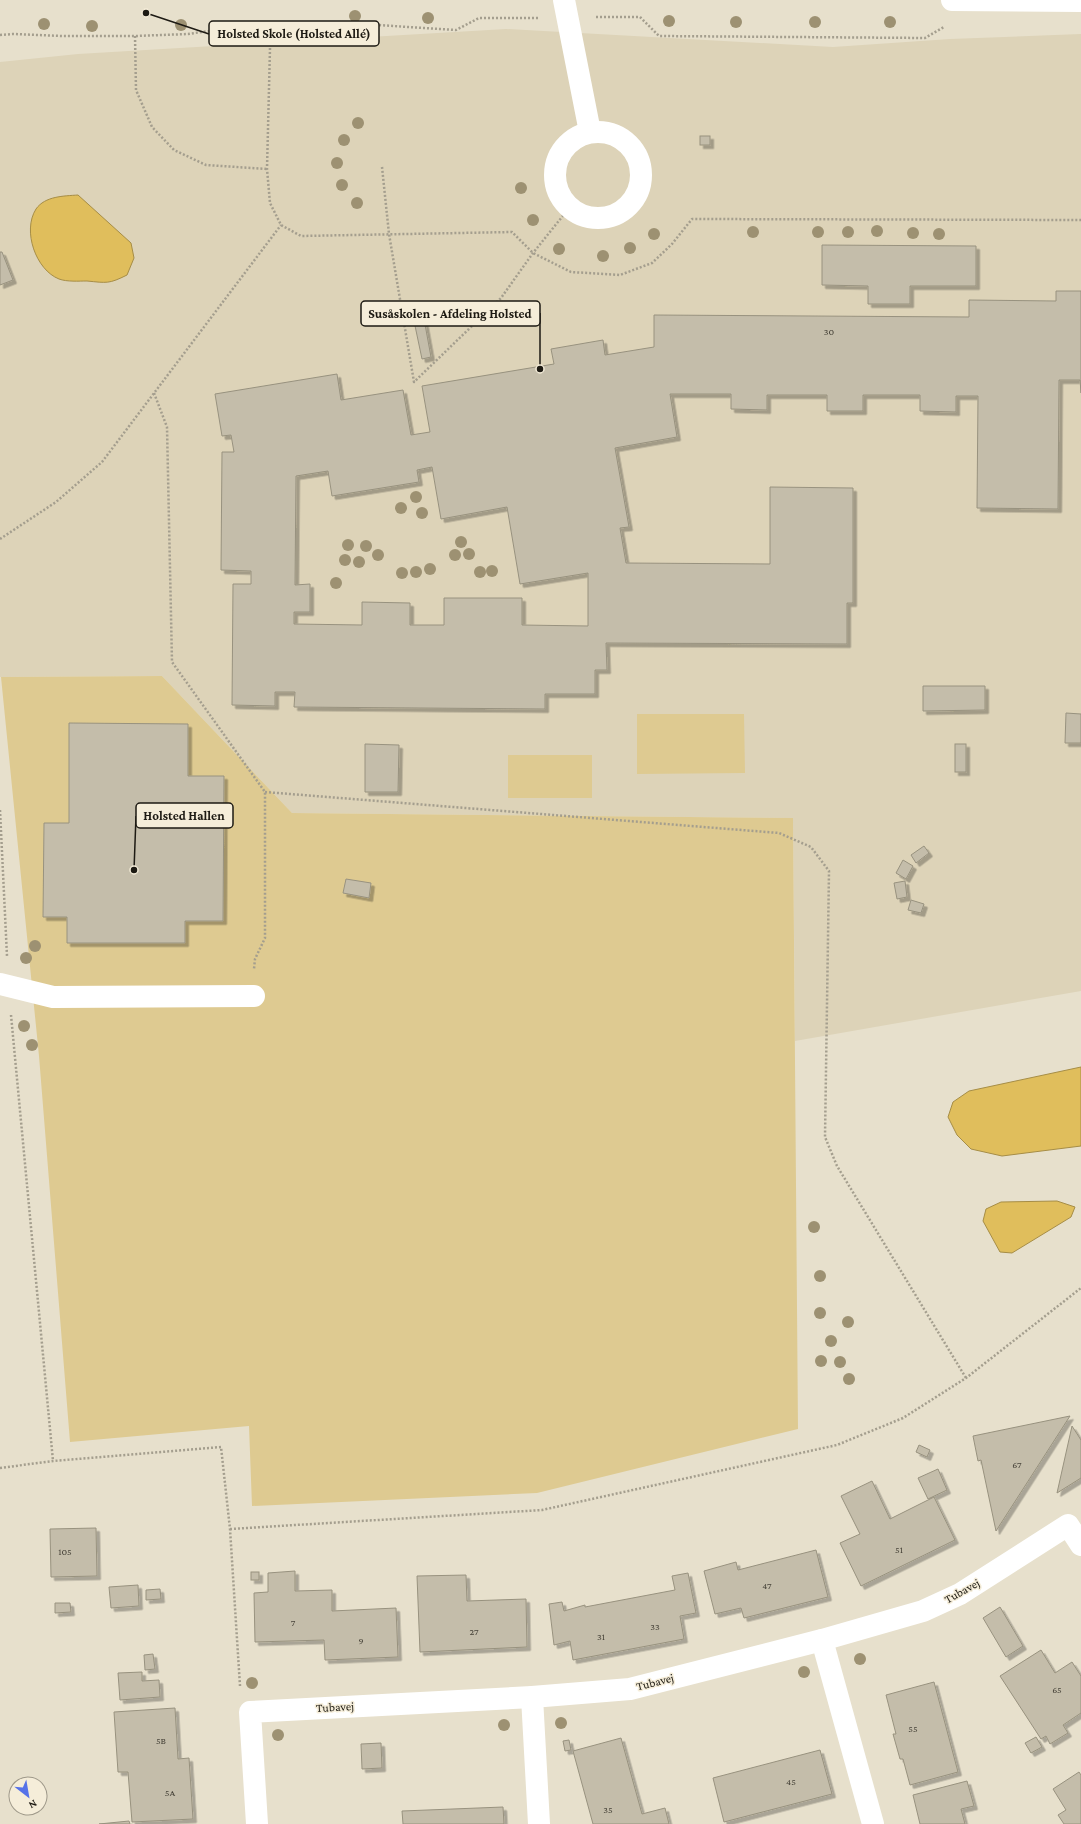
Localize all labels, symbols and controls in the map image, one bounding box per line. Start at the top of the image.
callout: Holsted Skole (Holsted Allé) [209,21,379,46]
text: Holsted Skole (Holsted Allé) [217,26,371,42]
callout: Susåskolen - Afdeling Holsted [361,301,540,326]
text: Susåskolen - Afdeling Holsted [368,306,532,321]
house number: 30 [824,326,835,337]
callout: Holsted Hallen [136,803,233,828]
text: Holsted Hallen [143,808,225,823]
house number: 67 [1012,1459,1022,1470]
house number: 51 [895,1544,903,1555]
house number: 105 [58,1546,72,1557]
street label: Tubavej [942,1576,982,1606]
house number: 47 [762,1580,772,1591]
house number: 7 [291,1617,296,1628]
house number: 33 [650,1621,660,1632]
house number: 27 [469,1626,479,1637]
house number: 31 [597,1631,605,1642]
house number: 9 [358,1635,364,1646]
street label: Tubavej [635,1671,675,1693]
house number: 65 [1052,1684,1062,1695]
street label: Tubavej [316,1699,354,1715]
house number: 55 [908,1723,918,1734]
house number: 5B [156,1735,167,1746]
north arrow [8,1776,48,1816]
house number: 45 [786,1776,796,1787]
house number: 5A [165,1787,175,1798]
text: N [26,1797,39,1812]
house number: 35 [603,1804,613,1815]

